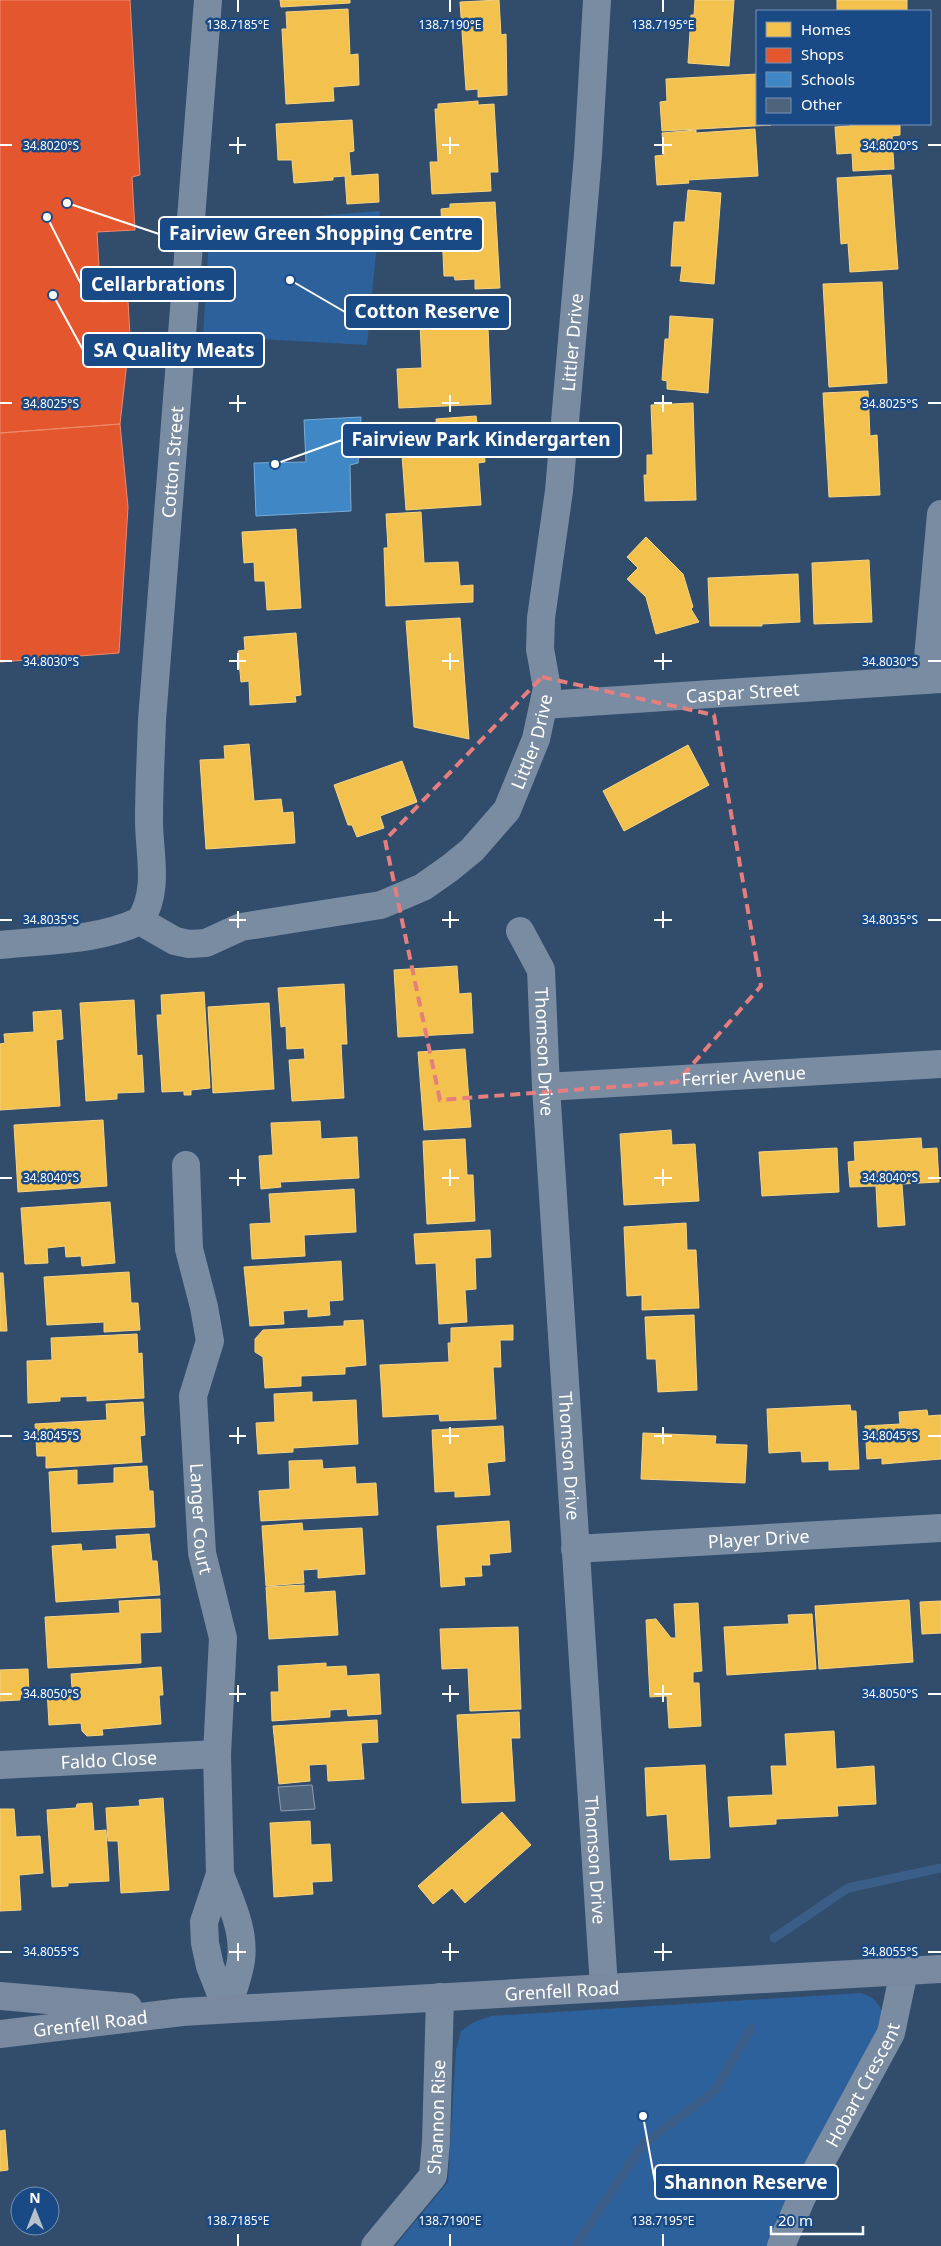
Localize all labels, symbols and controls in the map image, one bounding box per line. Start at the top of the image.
legend [756,10,931,125]
text: 138.7185°E [206,16,270,33]
text: 138.7190°E [418,16,482,33]
text: 138.7195°E [631,16,695,33]
text: Homes [801,19,851,39]
text: Shops [801,44,844,64]
text: Schools [801,69,855,89]
text: Other [801,94,842,114]
text: 34.8020°S [23,137,79,154]
text: 34.8020°S [862,137,918,154]
callout: Fairview Green Shopping Centre [159,217,483,251]
text: Fairview Green Shopping Centre [169,220,473,246]
callout: Cellarbrations [81,267,235,301]
text: Cellarbrations [91,271,225,297]
street label: Littler Drive [556,292,588,392]
callout: Cotton Reserve [345,295,510,329]
text: Cotton Reserve [354,298,500,324]
callout: SA Quality Meats [83,333,264,367]
text: SA Quality Meats [93,337,255,363]
text: 34.8025°S [23,395,79,412]
text: 34.8025°S [862,395,918,412]
street label: Cotton Street [156,405,188,519]
callout: Fairview Park Kindergarten [342,423,621,457]
text: Fairview Park Kindergarten [351,426,611,452]
text: 34.8030°S [23,653,79,670]
text: 34.8030°S [862,653,918,670]
street label: Caspar Street [685,676,801,708]
street label: Littler Drive [505,692,557,793]
text: 34.8035°S [23,911,79,928]
text: 34.8035°S [862,911,918,928]
street label: Thomson Drive [530,987,560,1117]
street label: Ferrier Avenue [681,1060,807,1091]
text: 34.8040°S [23,1169,79,1186]
text: 34.8040°S [862,1169,918,1186]
street label: Thomson Drive [554,1391,586,1521]
text: 34.8045°S [23,1427,79,1444]
text: 34.8045°S [862,1427,918,1444]
street label: Langer Court [185,1462,219,1577]
street label: Player Drive [707,1524,810,1553]
text: 34.8050°S [23,1685,79,1702]
text: 34.8050°S [862,1685,918,1702]
street label: Faldo Close [60,1745,158,1774]
street label: Thomson Drive [580,1795,612,1925]
text: 34.8055°S [23,1943,79,1960]
text: 34.8055°S [862,1943,918,1960]
street label: Grenfell Road [504,1975,620,2006]
street label: Grenfell Road [32,2004,149,2042]
street label: Hobart Crescent [820,2020,905,2151]
street label: Shannon Rise [421,2059,450,2175]
callout: Shannon Reserve [655,2165,838,2199]
text: Shannon Reserve [664,2169,828,2195]
north arrow [10,2186,60,2236]
text: N [29,2188,41,2207]
scale bar [771,2204,864,2236]
text: 20 m [778,2210,813,2230]
text: 138.7185°E [206,2212,270,2229]
text: 138.7190°E [418,2212,482,2229]
text: 138.7195°E [631,2212,695,2229]

